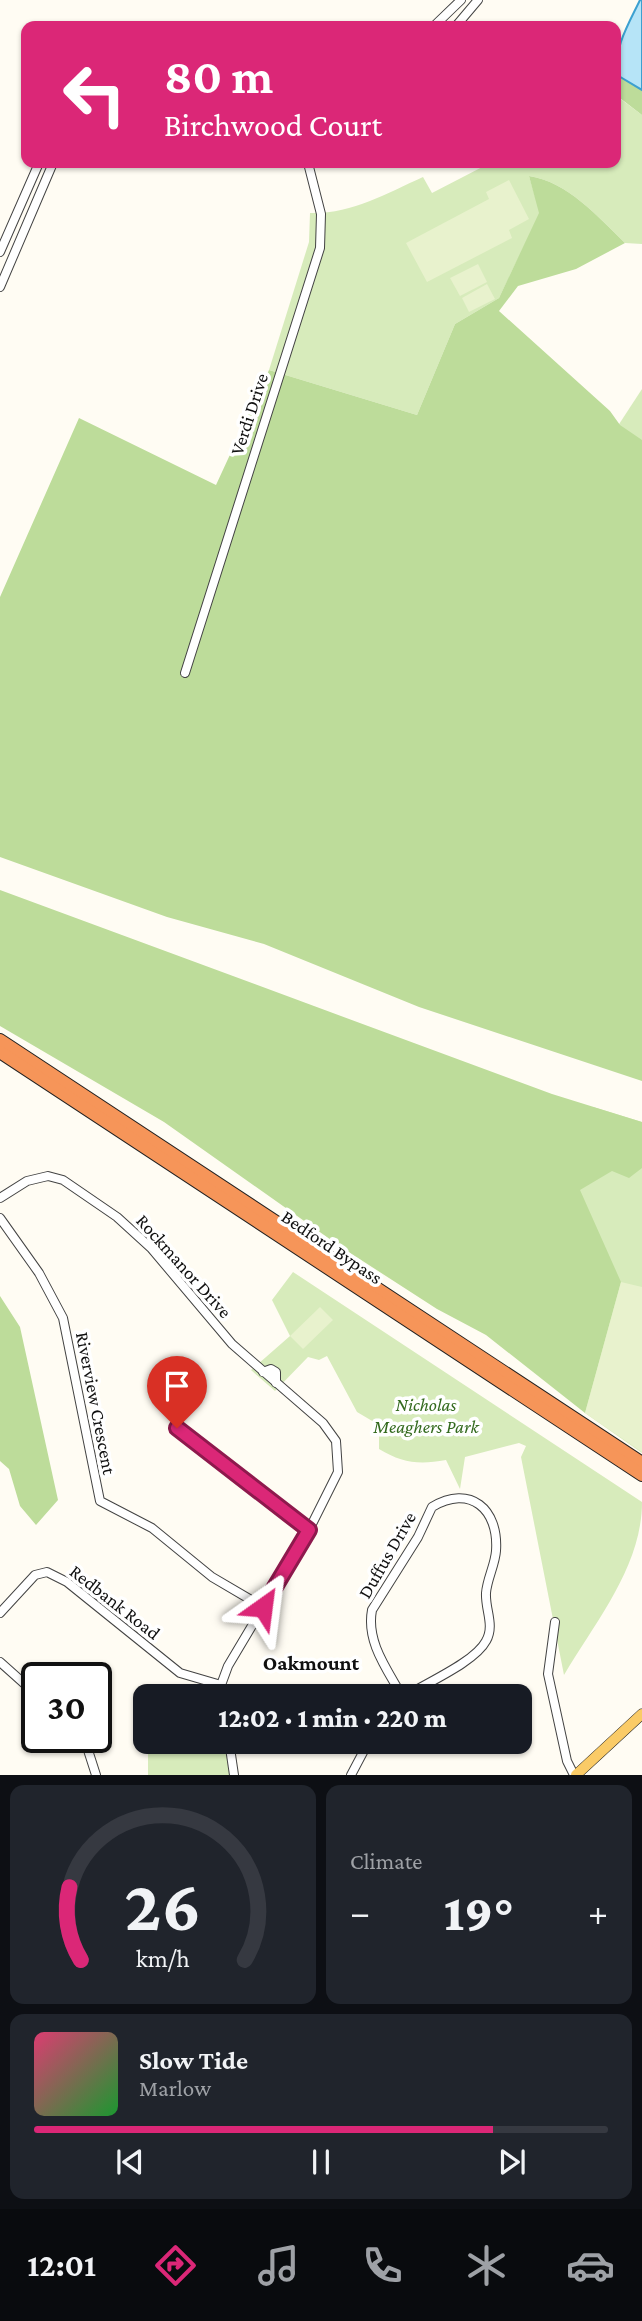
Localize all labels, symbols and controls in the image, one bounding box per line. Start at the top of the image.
icon: left [49,49,140,140]
text: 80 m [164,49,273,104]
text: Birchwood Court [164,107,382,143]
street label: Verdi Drive [226,371,272,457]
street label: Bedford Bypass [278,1206,386,1288]
street label: Rockmanor Drive [132,1210,236,1322]
street label: Riverview Crescent [72,1330,120,1477]
pin [147,1356,207,1428]
icon: arrive [158,1367,196,1405]
park label: Nicholas Meaghers Park [372,1394,479,1437]
street label: Duffus Drive [354,1508,420,1602]
street label: Redbank Road [66,1560,164,1644]
position arrow [226,1570,300,1644]
district label: Oakmount [263,1651,360,1675]
speed limit sign: 30 [21,1662,112,1753]
text: 12:02 · 1 min · 220 m [218,1704,447,1733]
text: Climate [350,1848,422,1874]
text: 26 [125,1866,201,1947]
text: 19° [444,1883,514,1941]
text: − [350,1891,370,1933]
text: + [588,1891,608,1933]
text: km/h [136,1945,190,1972]
text: Slow Tide [139,2046,248,2075]
text: Marlow [139,2075,211,2101]
icon: previous [111,2143,149,2181]
icon: pause [302,2143,340,2181]
icon: next [493,2143,531,2181]
icon: directions [151,2241,200,2290]
icon: music [254,2241,303,2290]
icon: phone [358,2241,407,2290]
icon: climate [462,2241,511,2290]
icon: car [566,2241,615,2290]
text: 12:01 [27,2247,96,2283]

